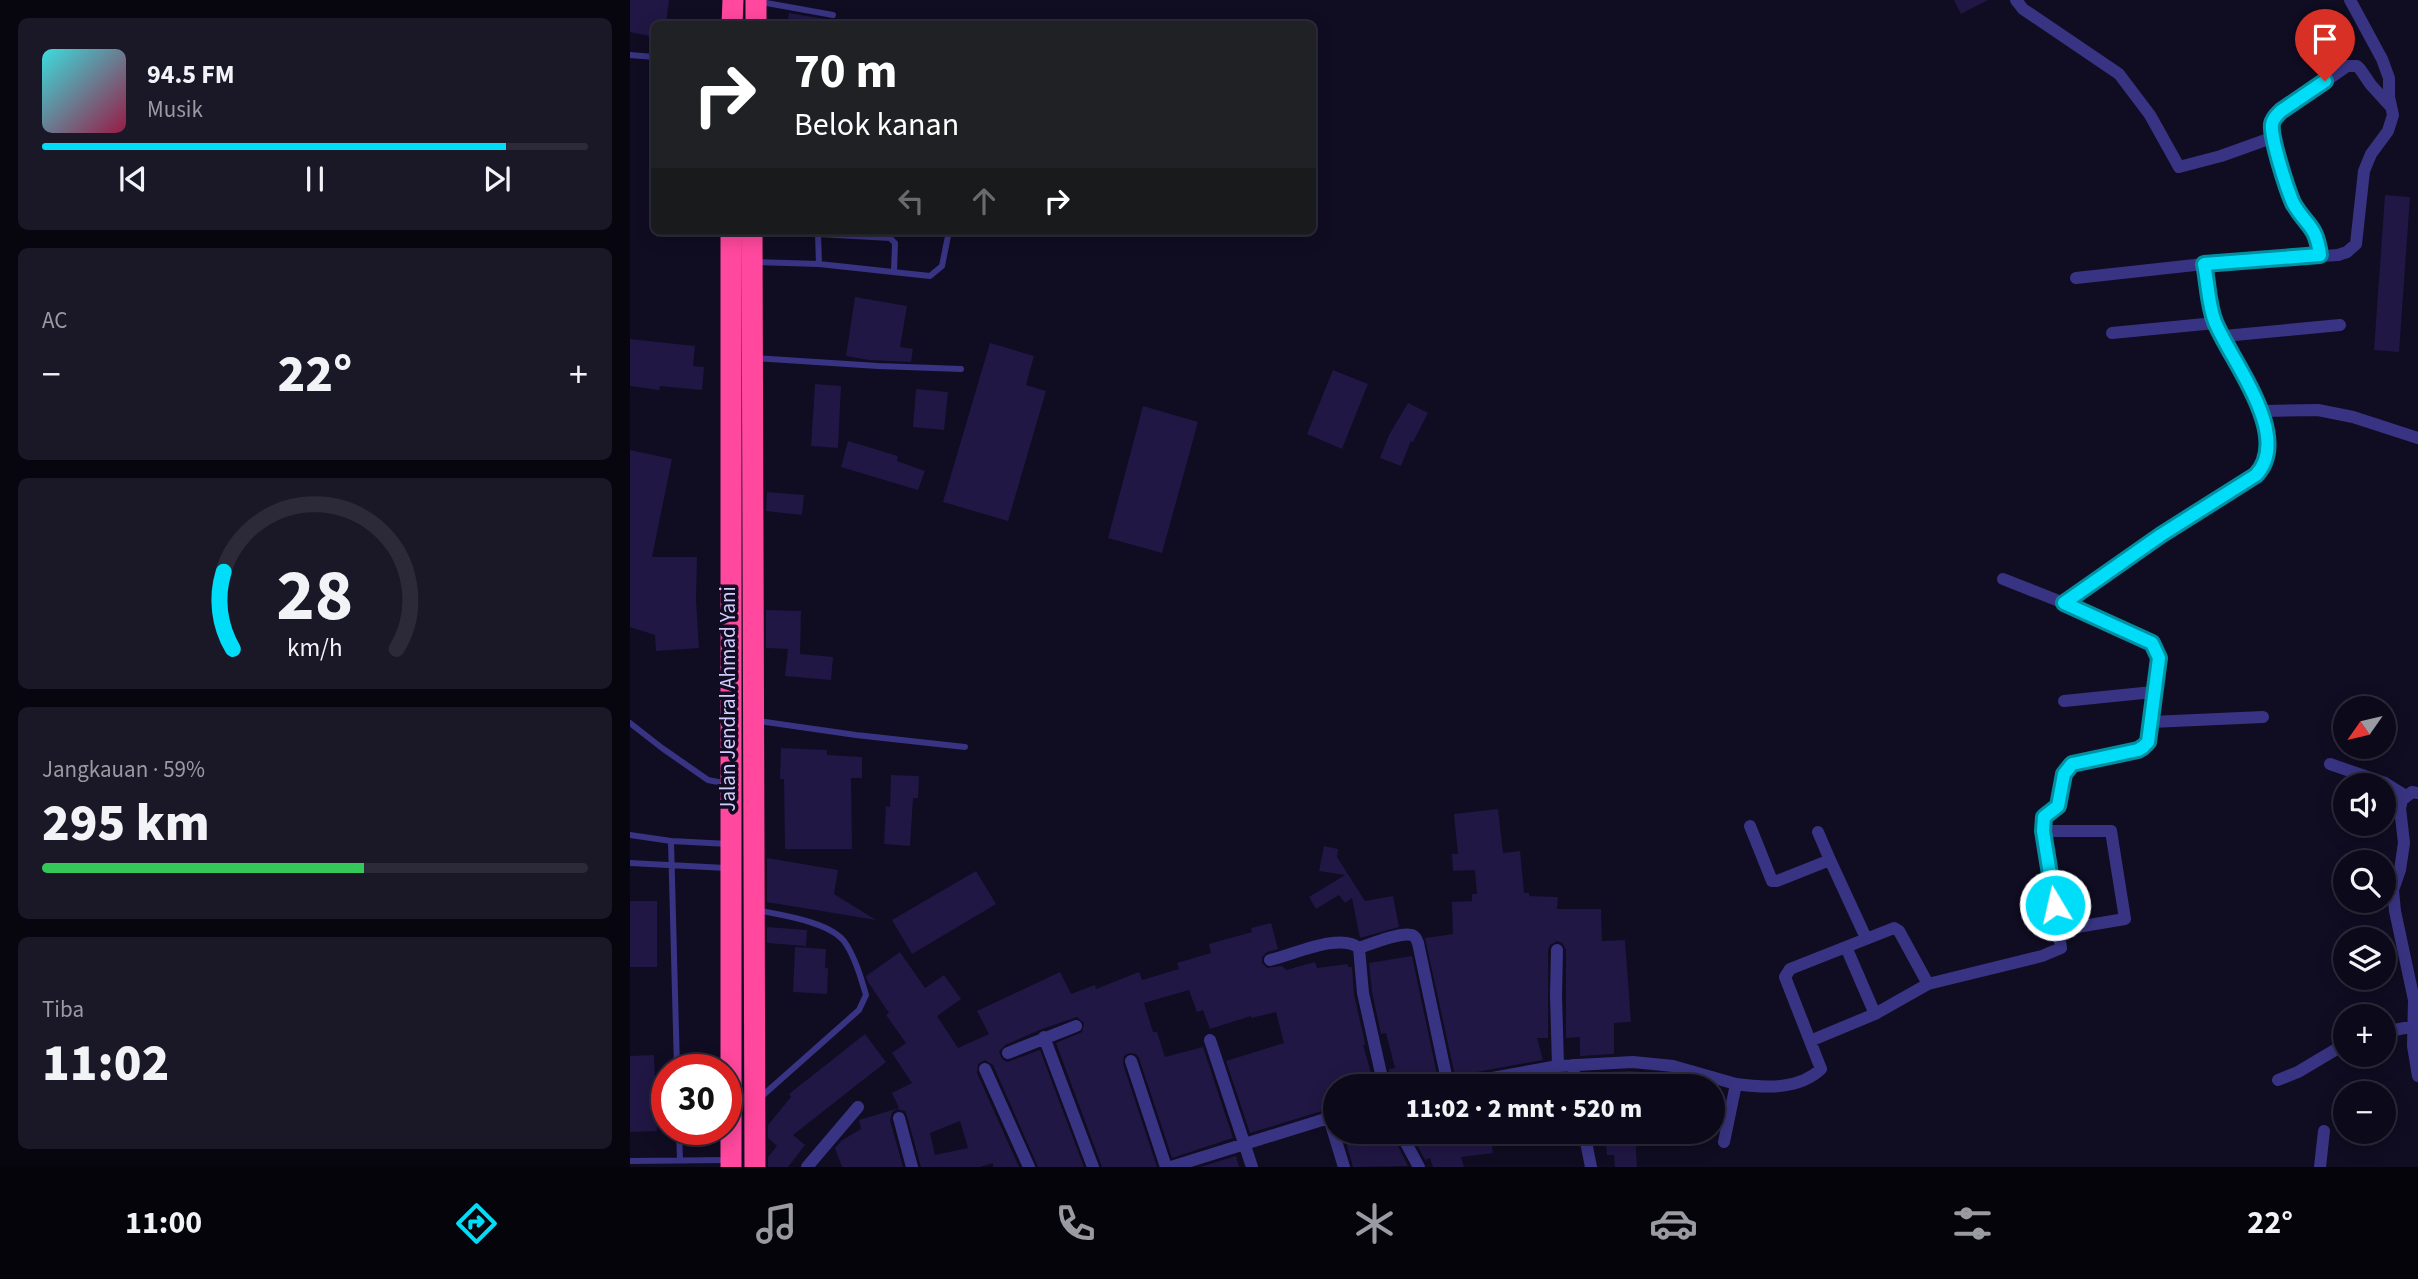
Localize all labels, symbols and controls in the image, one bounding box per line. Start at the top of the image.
pin [2295,9,2355,81]
icon: arrive [2306,20,2344,58]
text: 70 m [794,37,898,107]
icon: right [679,49,770,140]
text: 94.5 FM [147,56,235,93]
text: Musik [147,93,203,126]
text: Belok kanan [794,102,959,148]
icon: previous [114,160,152,198]
icon: pause [296,160,334,198]
icon: next [478,160,516,198]
icon: left [892,182,930,220]
icon: ahead [965,182,1003,220]
icon: right [1038,182,1076,220]
text: AC [42,304,67,337]
text: 22° [278,338,352,412]
text: − [42,348,61,402]
text: + [569,348,588,402]
text: 28 [277,545,353,649]
street label: Jalan Jendral Ahmad Yani [713,586,743,812]
text: km/h [287,630,343,666]
north arrow [2333,696,2396,760]
map controls [2333,696,2396,1144]
text: Jangkauan · 59% [42,753,205,786]
button: sound [2333,773,2396,836]
text: 295 km [42,787,210,861]
button: search [2333,850,2396,913]
position arrow [2018,868,2092,942]
button: layers [2333,927,2396,990]
text: Tiba [42,993,84,1026]
button: + [2333,1004,2396,1067]
text: 11:02 [42,1027,169,1101]
speed limit sign: 30 [651,1054,742,1145]
button: − [2333,1081,2396,1144]
text: 11:02 · 2 mnt · 520 m [1406,1090,1642,1127]
icon: directions [452,1199,501,1248]
icon: music [752,1199,801,1248]
icon: phone [1051,1199,1100,1248]
icon: climate [1350,1199,1399,1248]
icon: car [1649,1199,1698,1248]
icon: filters [1948,1199,1997,1248]
text: 11:00 [125,1200,202,1246]
text: 22° [2247,1200,2293,1246]

